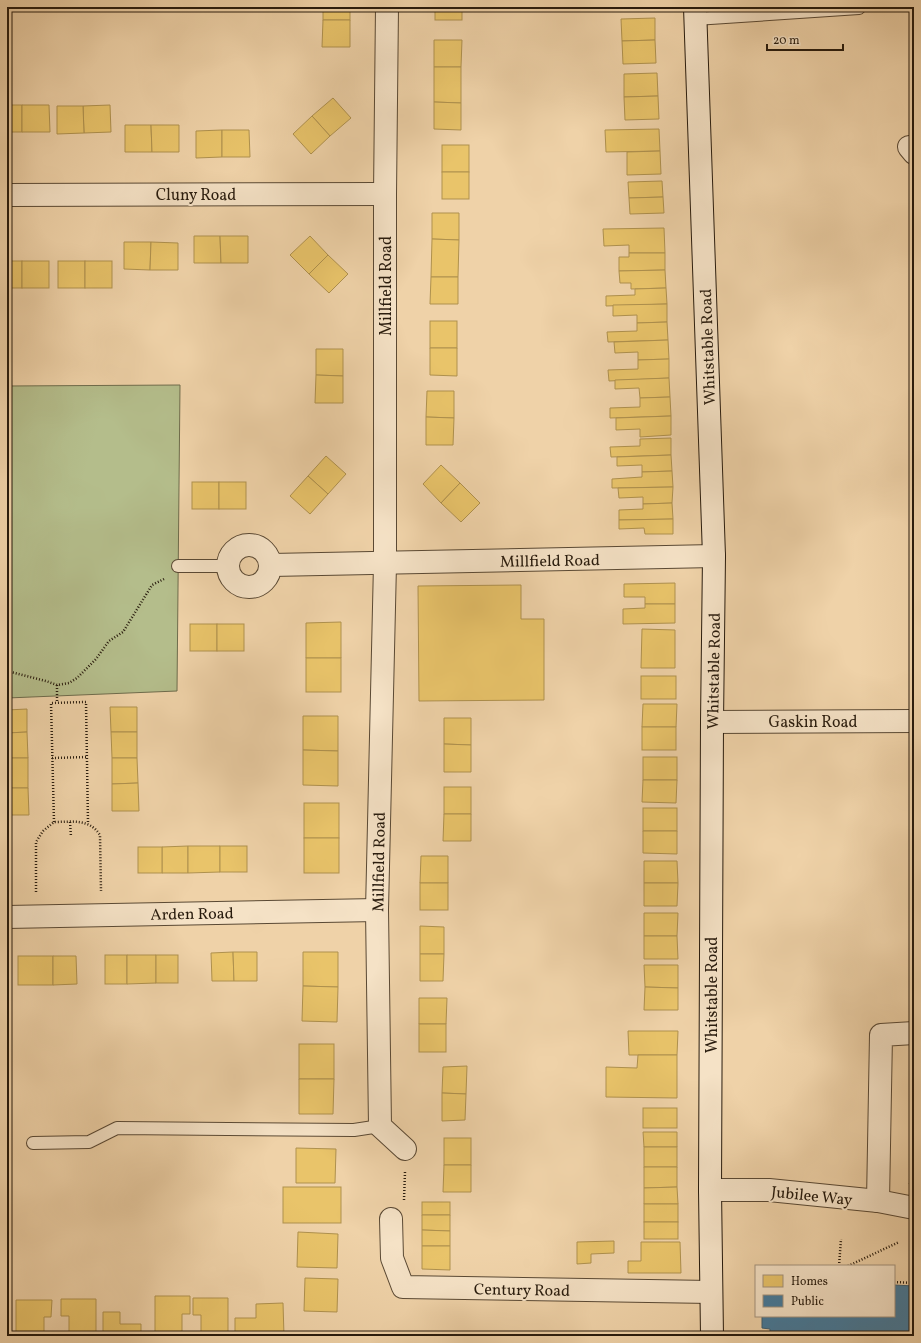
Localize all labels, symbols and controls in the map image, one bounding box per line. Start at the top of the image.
scale bar [767,26,843,52]
text: 20 m [773,33,800,49]
street label: Cluny Road [156,185,236,207]
street label: Millfield Road [376,236,398,336]
street label: Whitstable Road [696,288,722,406]
street label: Millfield Road [500,550,600,574]
street label: Whitstable Road [703,613,727,730]
street label: Gaskin Road [769,712,857,734]
street label: Millfield Road [368,812,392,912]
street label: Arden Road [150,903,234,927]
street label: Whitstable Road [702,937,724,1053]
street label: Jubilee Way [770,1182,854,1212]
legend [755,1265,895,1317]
text: Homes [791,1274,828,1290]
street label: Century Road [474,1279,570,1303]
text: Public [791,1294,824,1310]

